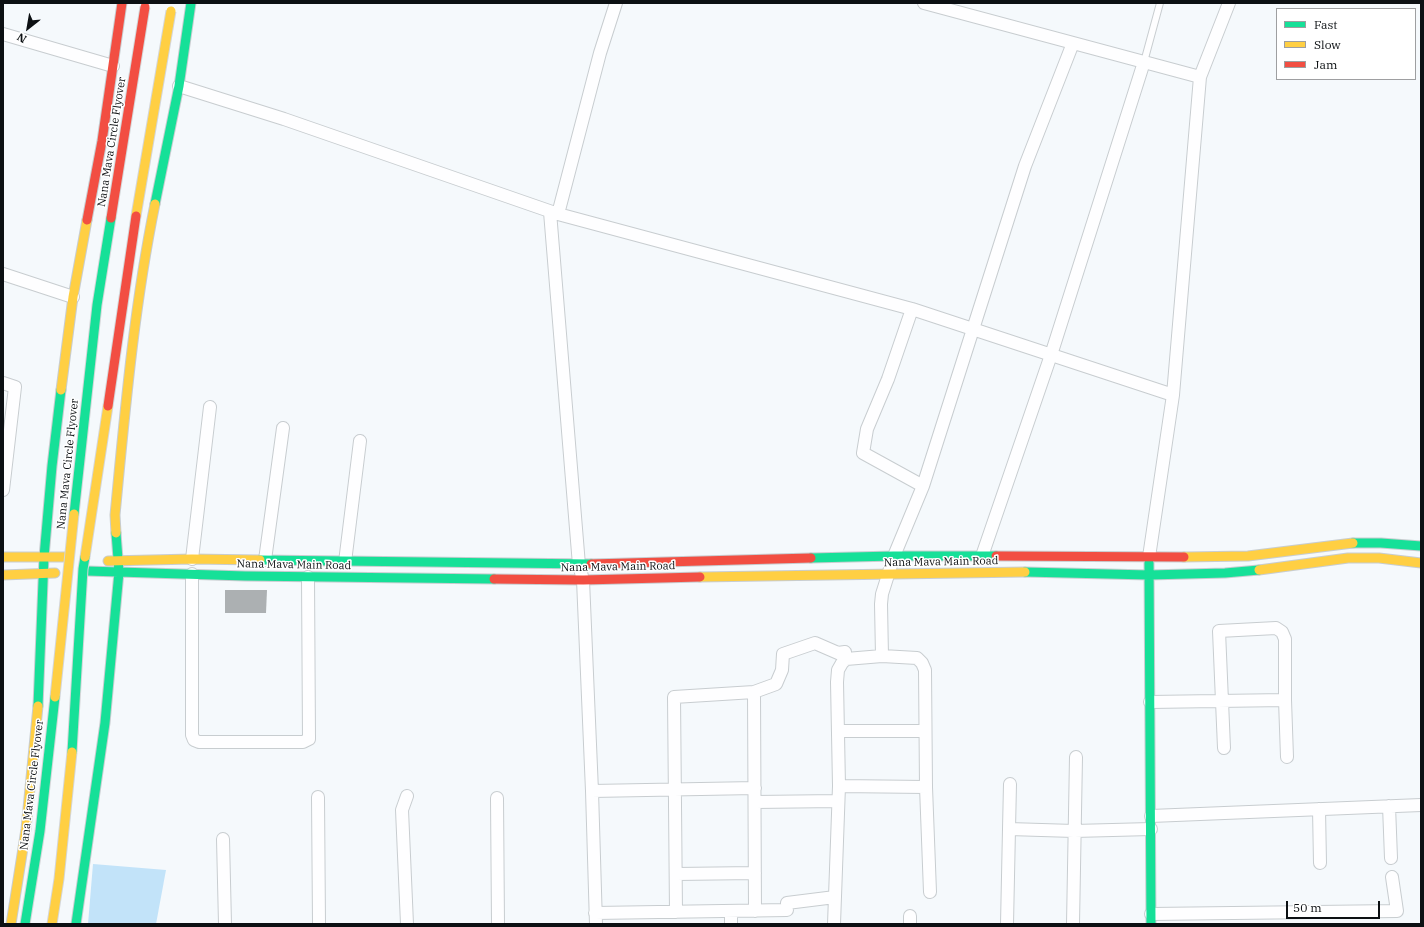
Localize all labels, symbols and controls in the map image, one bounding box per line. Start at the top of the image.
north arrow [8,8,48,48]
legend [1276,8,1416,80]
text: Fast [1314,17,1338,32]
text: N [14,30,29,47]
text: Slow [1314,37,1341,52]
text: Jam [1314,57,1337,72]
street label: Nana Mava Circle Flyover [95,76,129,208]
street label: Nana Mava Circle Flyover [55,398,81,530]
street label: Nana Mava Main Road [884,554,998,570]
street label: Nana Mava Main Road [237,557,351,573]
street label: Nana Mava Main Road [561,559,675,575]
street label: Nana Mava Circle Flyover [17,719,47,851]
scale bar [1288,893,1382,919]
text: 50 m [1293,900,1322,915]

